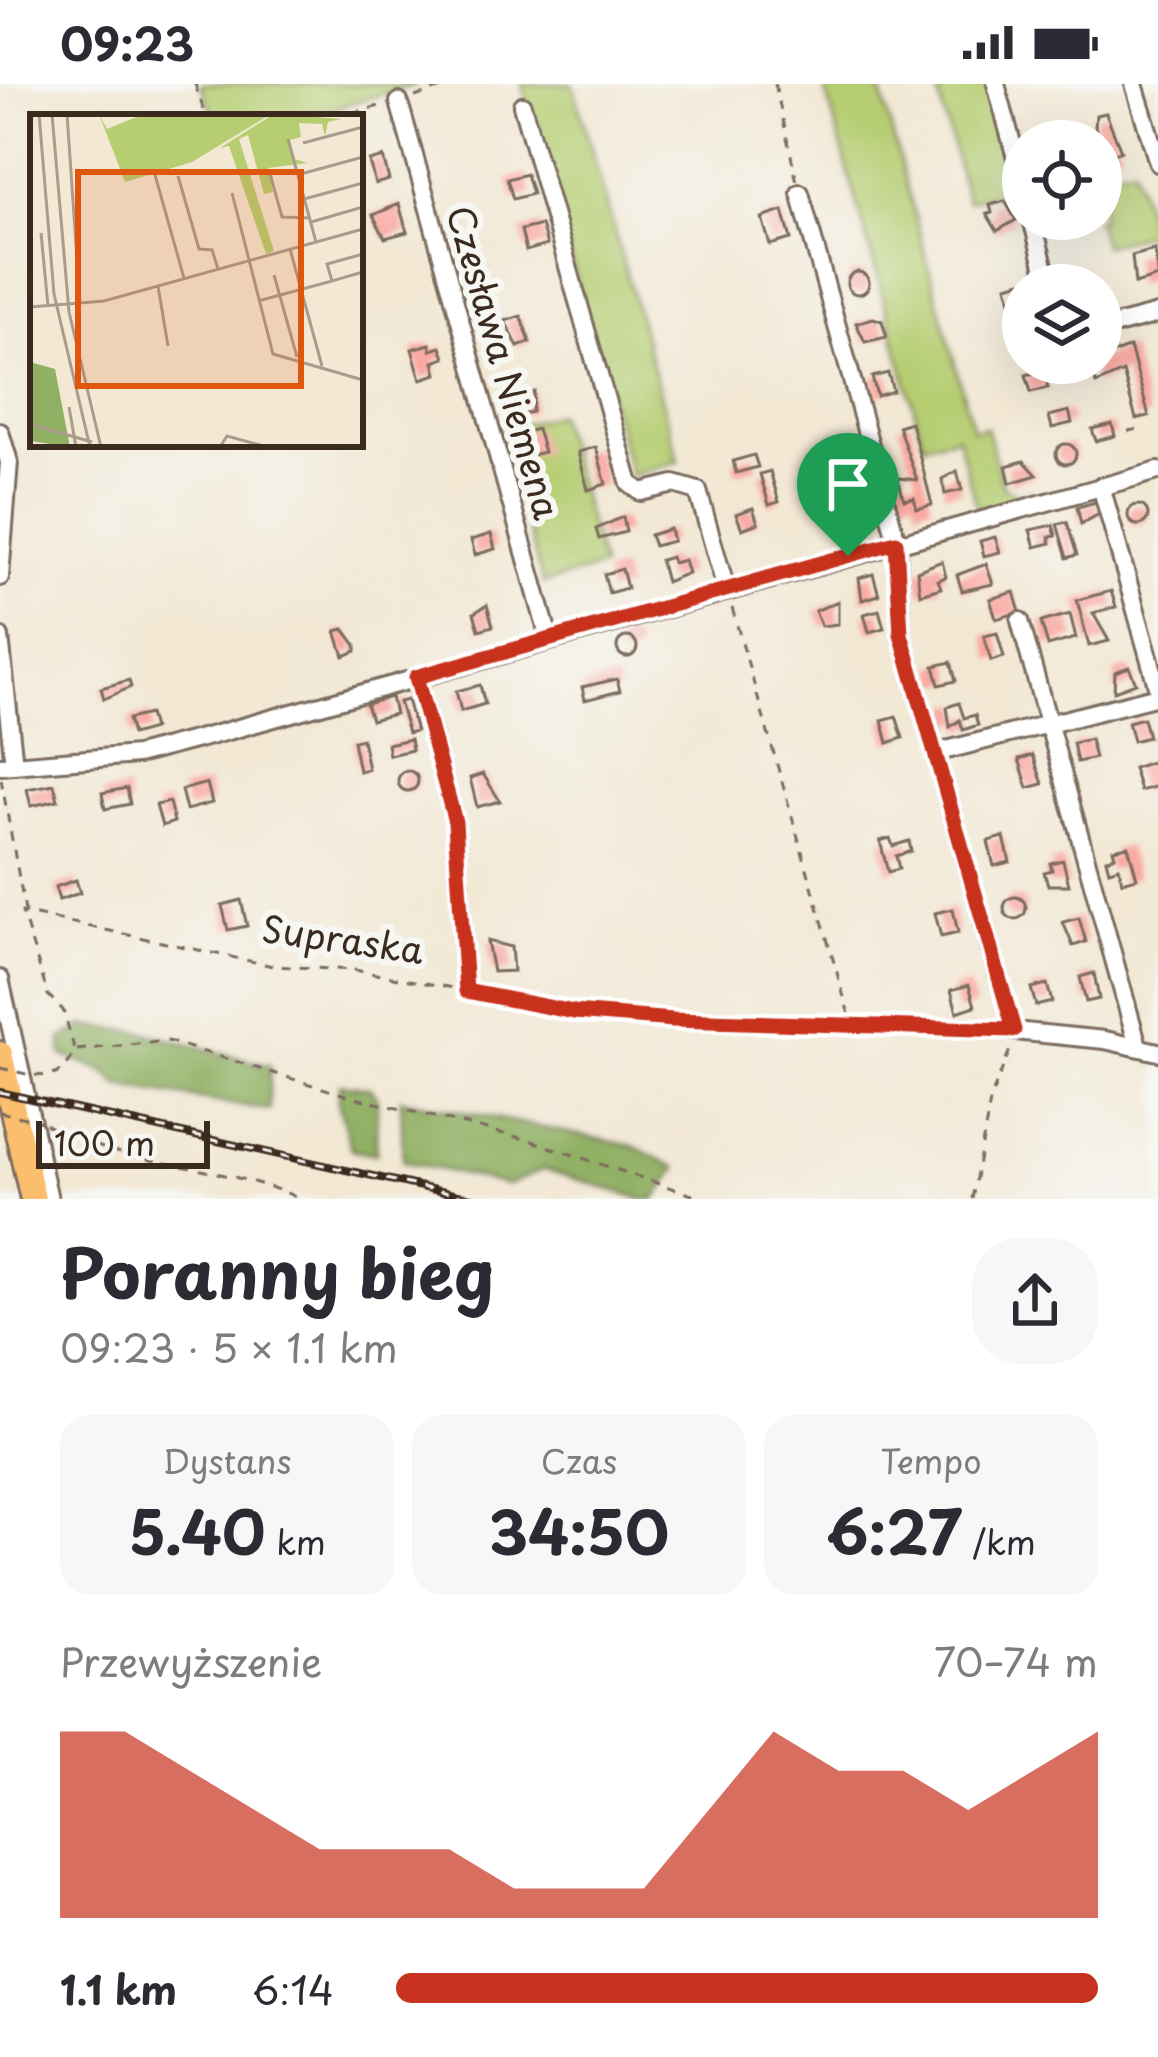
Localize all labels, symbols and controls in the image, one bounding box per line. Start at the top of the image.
text: 09:23 [60,8,194,76]
inset map [30,114,363,447]
map controls [1002,120,1122,384]
button: locate [1002,120,1122,240]
street label: Czesława Niemena [434,199,576,526]
button: layers [1002,264,1122,384]
pin [797,433,899,556]
icon: arrive [815,451,881,517]
street label: Supraska [259,900,428,976]
scale bar [36,1115,210,1168]
text: 100 m [54,1117,155,1167]
text: Poranny bieg [60,1222,494,1321]
button: share [972,1238,1098,1364]
text: 09:23 · 5 × 1.1 km [60,1317,398,1376]
text: Dystans [163,1435,291,1485]
text: Czas [541,1435,617,1485]
text: Tempo [881,1435,981,1485]
text: 5.40 [128,1485,266,1575]
text: 34:50 [489,1485,669,1575]
text: 6:27 [826,1485,962,1575]
text: km [266,1516,326,1566]
text: /km [962,1516,1036,1566]
text: Przewyższenie [60,1631,322,1690]
text: 70–74 m [934,1631,1098,1690]
text: 1.1 km [60,1959,177,2018]
text: 6:14 [252,1959,334,2018]

